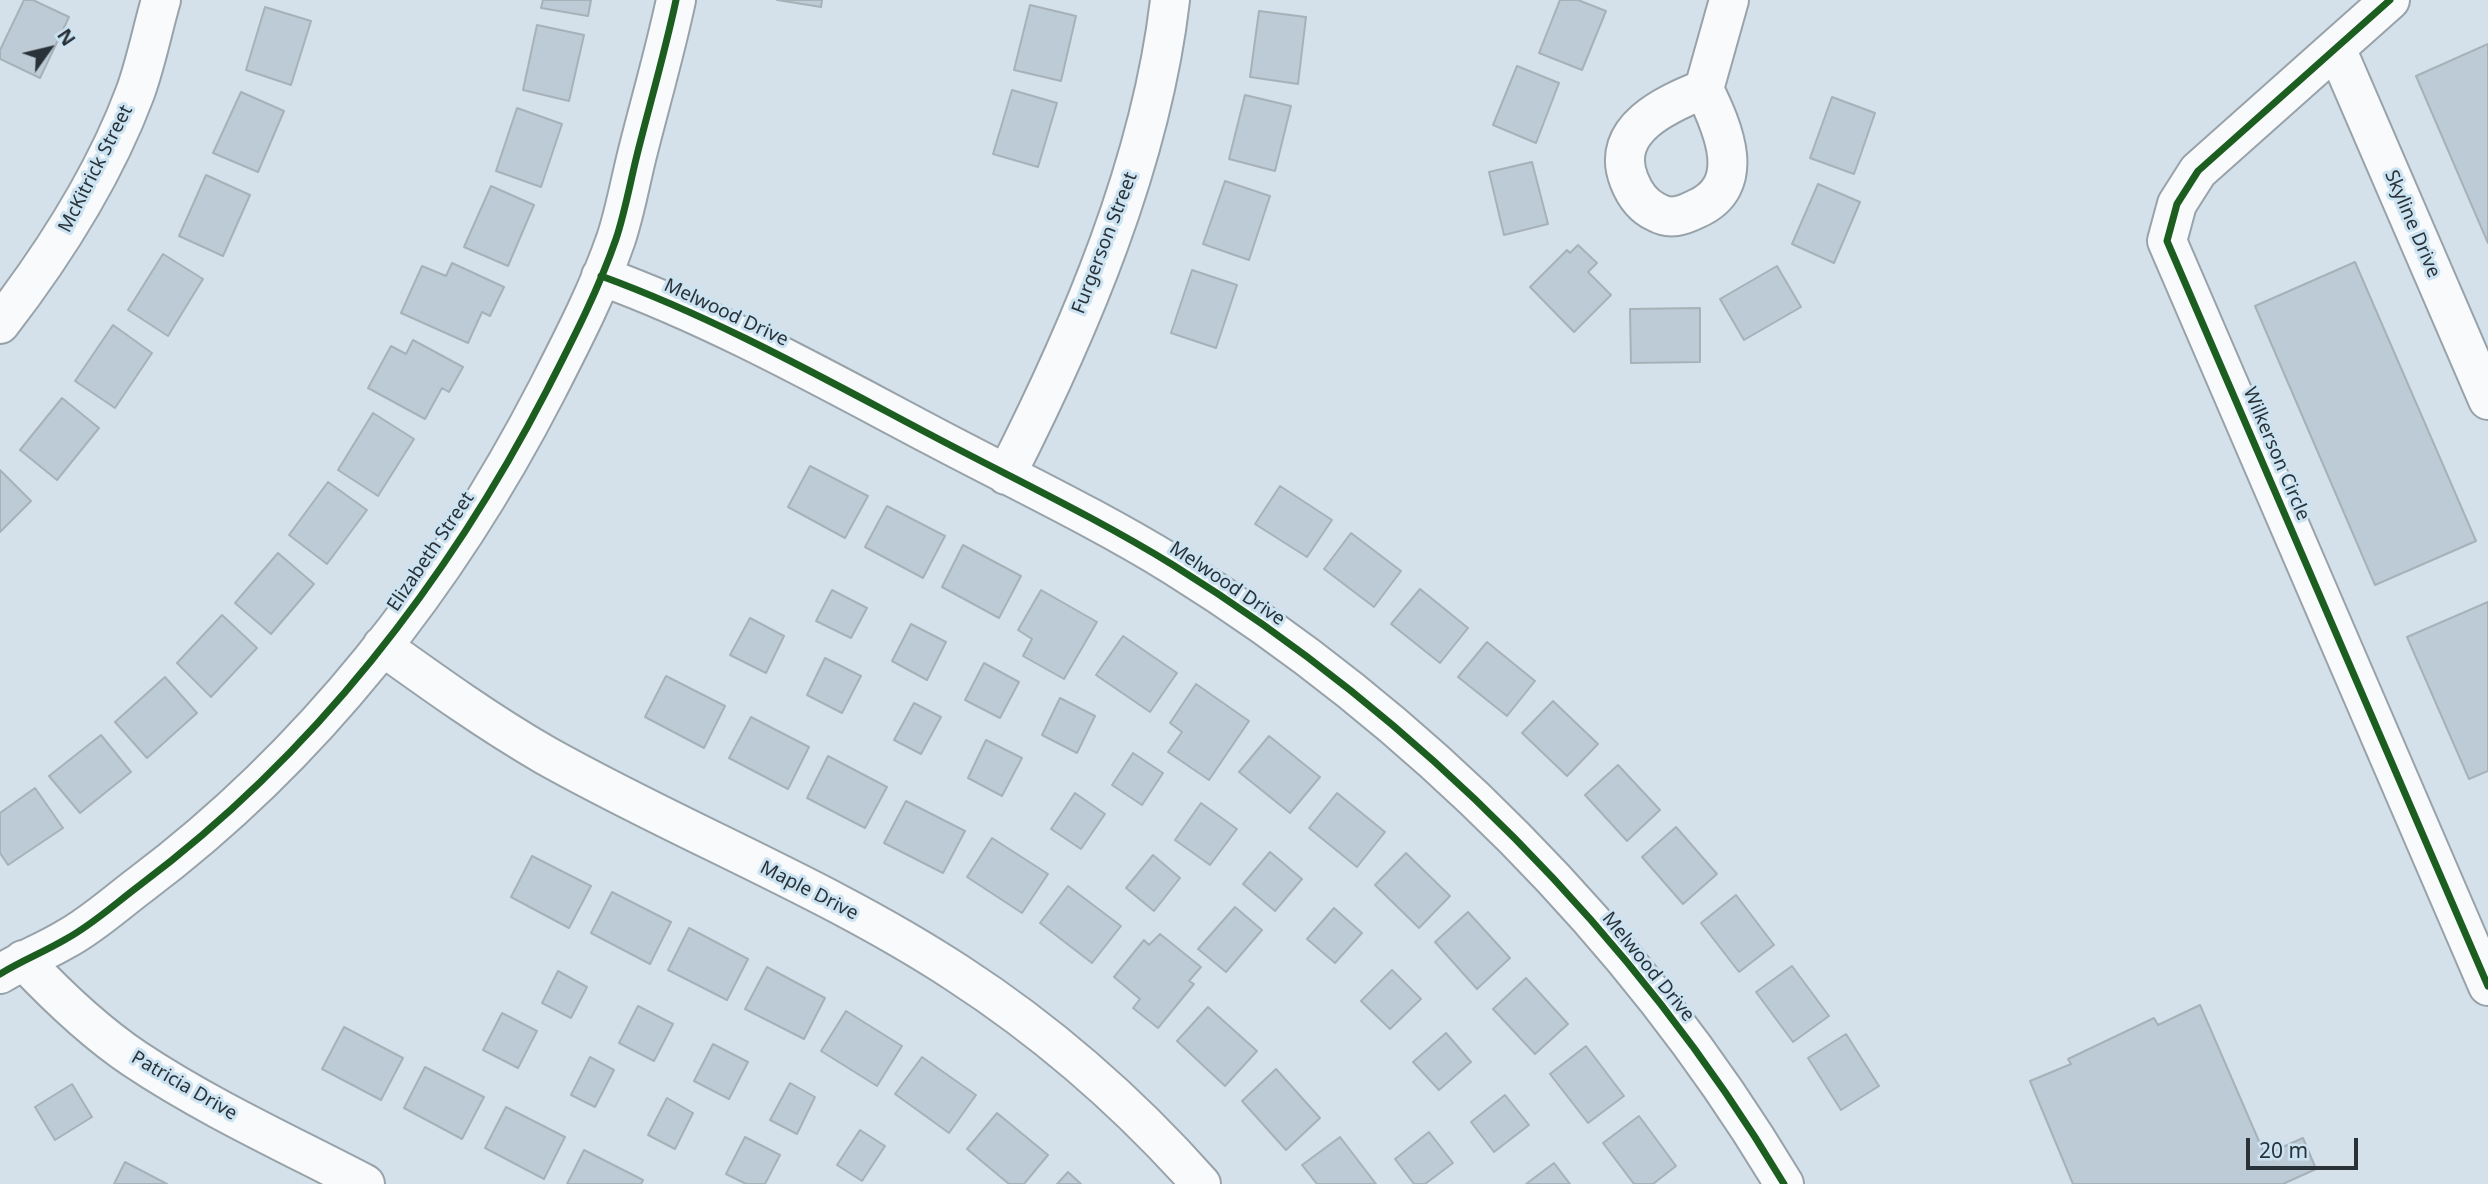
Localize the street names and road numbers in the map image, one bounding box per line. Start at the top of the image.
street label: McKitrick Street [54,102,138,236]
street label: Skyline Drive [2379,167,2445,281]
street label: Furgerson Street [1068,169,1142,317]
street label: Melwood Drive [660,274,792,352]
street label: Wilkerson Circle [2238,384,2314,524]
street label: Elizabeth Street [383,488,479,616]
street label: Melwood Drive [1165,537,1289,631]
street label: Maple Drive [756,857,862,925]
street label: Melwood Drive [1597,908,1699,1026]
street label: Patricia Drive [127,1047,241,1125]

